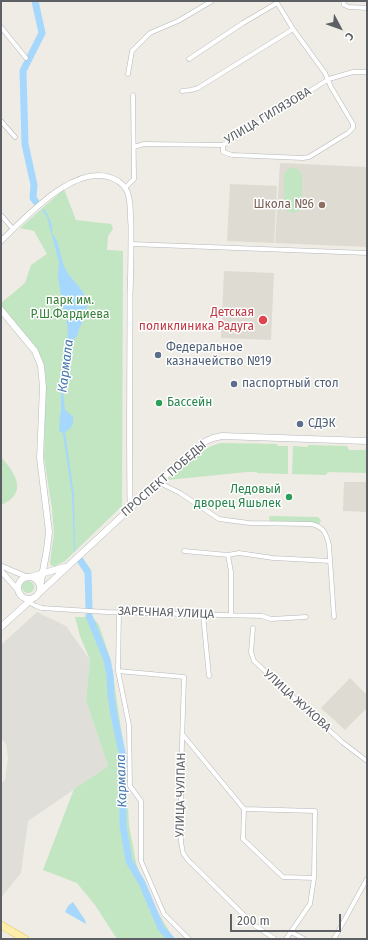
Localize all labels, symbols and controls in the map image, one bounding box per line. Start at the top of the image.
north arrow [320,8,360,48]
text: С [342,30,356,43]
street label: УЛИЦА ГИЛЯЗОВА [222,84,314,148]
place label: Школа №6 [253,198,314,212]
marker: Школа №6 [317,200,327,210]
park label: парк им. Р.Ш.Фардиева [30,294,110,322]
place label: Детская поликлиника Радуга [139,306,254,334]
marker: Детская поликлиника Радуга [257,314,269,326]
water label: Кармала [55,339,77,393]
place label: Федеральное казначейство №19 [166,341,272,369]
marker: Федеральное казначейство №19 [153,350,163,360]
place label: паспортный стол [242,377,339,391]
marker: паспортный стол [229,379,239,389]
place label: Бассейн [167,396,212,410]
marker: Бассейн [154,398,164,408]
place label: СДЭК [308,417,336,431]
marker: СДЭК [295,419,305,429]
street label: ПРОСПЕКТ ПОБЕДЫ [119,438,209,520]
place label: Ледовый дворец Яшьлек [194,483,281,511]
marker: Ледовый дворец Яшьлек [284,492,294,502]
street label: ЗАРЕЧНАЯ УЛИЦА [118,604,214,622]
street label: УЛИЦА ЖУКОВА [260,667,334,735]
street label: УЛИЦА ЧУЛПАН [173,752,189,838]
water label: Кармала [113,754,131,808]
scale bar [232,906,343,932]
text: 200 m [237,914,270,928]

